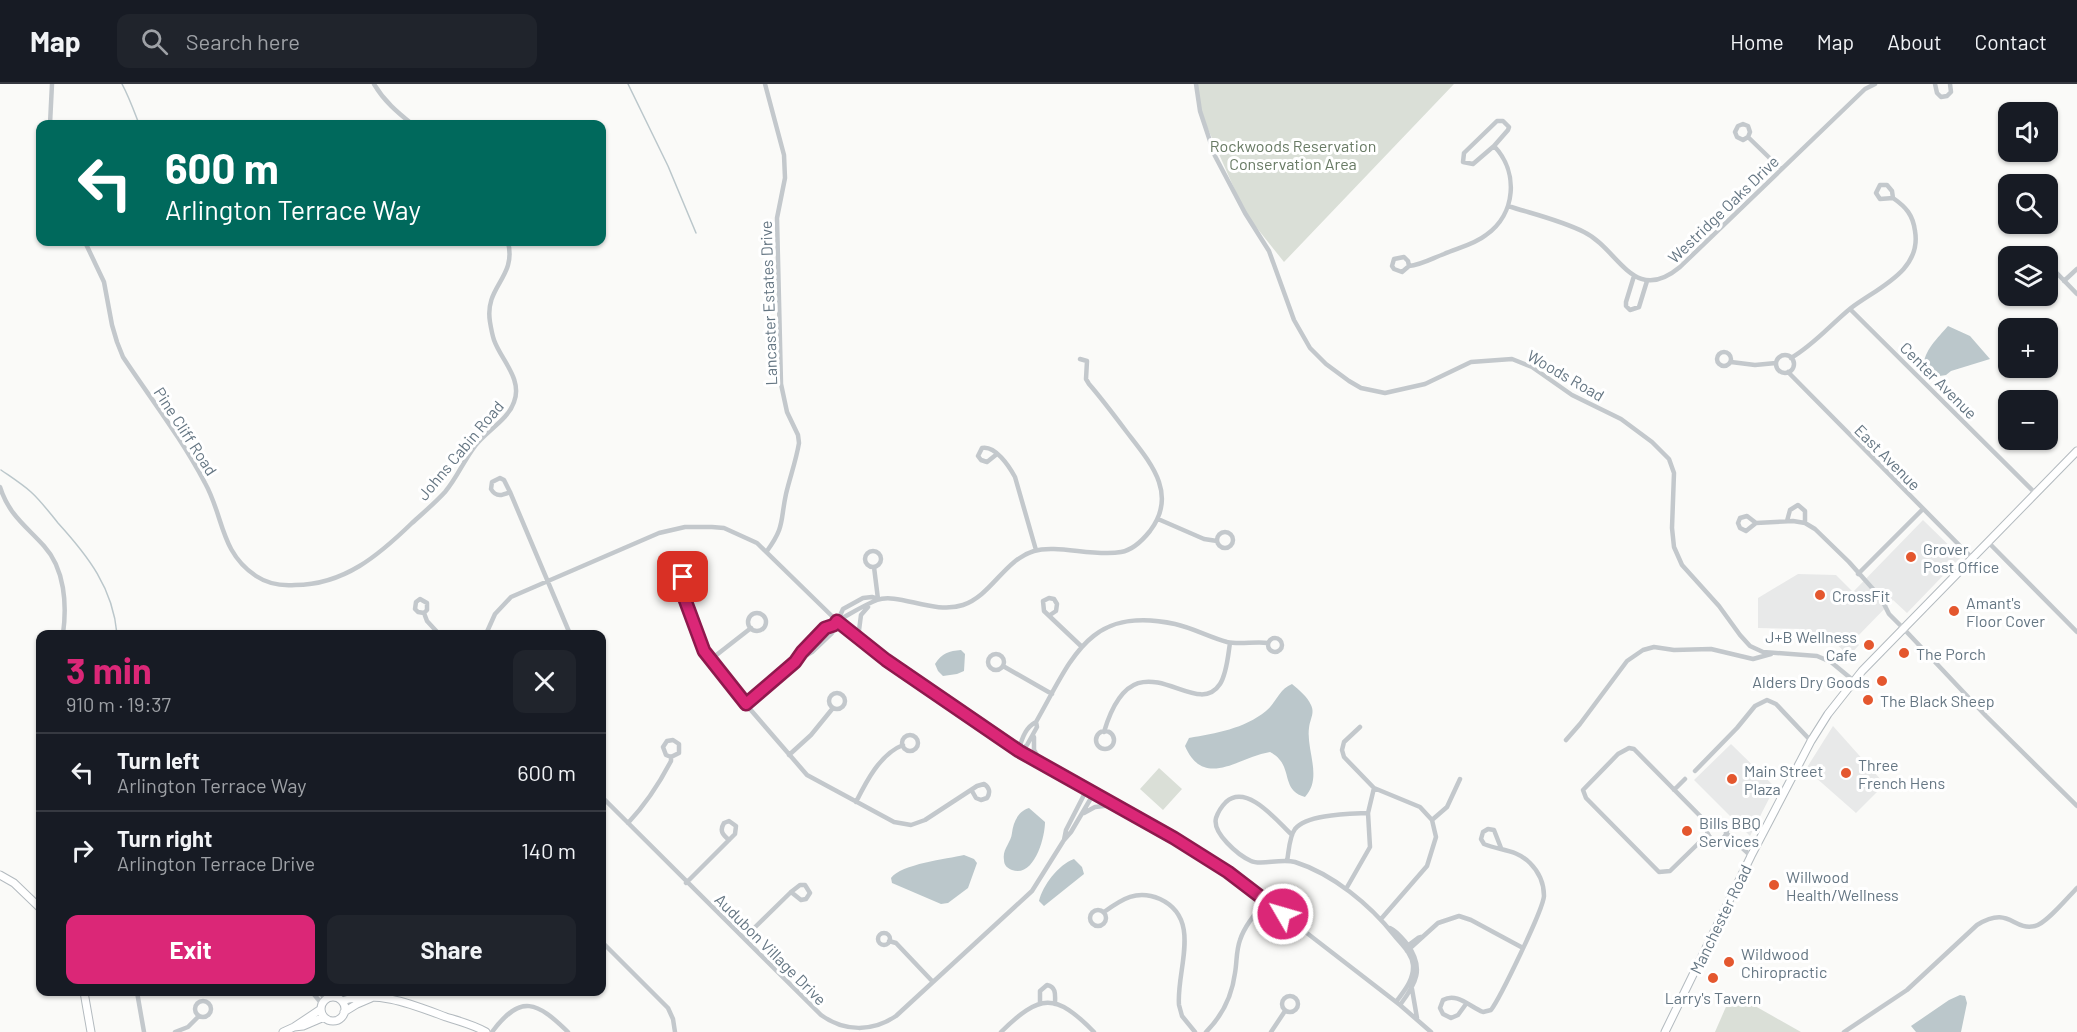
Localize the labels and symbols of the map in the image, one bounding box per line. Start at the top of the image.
park label: Rockwoods Reservation Conservation Area [1210,136,1376,173]
street label: Westridge Oaks Drive [1664,151,1782,267]
street label: Lancaster Estates Drive [756,220,780,386]
street label: Center Avenue [1897,338,1981,422]
street label: Woods Road [1524,345,1608,405]
street label: Pine Cliff Road [150,383,222,479]
street label: Johns Cabin Road [413,396,507,504]
street label: East Avenue [1851,420,1925,494]
place label: Grover Post Office [1923,539,1999,576]
marker: Grover Post Office [1904,550,1918,564]
pin [657,551,708,602]
place label: CrossFit [1832,586,1890,605]
marker: CrossFit [1813,588,1827,602]
place label: Amant's Floor Cover [1966,593,2045,630]
marker: Amant's Floor Cover [1947,604,1961,618]
place label: J+B Wellness Cafe [1765,627,1857,664]
marker: J+B Wellness Cafe [1862,638,1876,652]
place label: The Porch [1916,644,1986,663]
marker: The Porch [1897,646,1911,660]
place label: Alders Dry Goods [1752,672,1870,691]
marker: Alders Dry Goods [1875,674,1889,688]
place label: The Black Sheep [1880,691,1995,710]
marker: The Black Sheep [1861,693,1875,707]
place label: Three French Hens [1858,755,1945,792]
place label: Main Street Plaza [1744,761,1823,798]
marker: Three French Hens [1839,766,1853,780]
marker: Main Street Plaza [1725,772,1739,786]
place label: Bills BBQ Services [1699,813,1761,850]
marker: Bills BBQ Services [1680,824,1694,838]
street label: Manchester Road [1685,861,1755,977]
place label: Willwood Health/Wellness [1786,867,1899,904]
marker: Willwood Health/Wellness [1767,878,1781,892]
position arrow [1251,882,1315,946]
street label: Audubon Village Drive [711,889,831,1009]
place label: Wildwood Chiropractic [1741,944,1827,981]
marker: Wildwood Chiropractic [1722,955,1736,969]
marker: Larry's Tavern [1706,971,1720,985]
place label: Larry's Tavern [1665,988,1761,1007]

